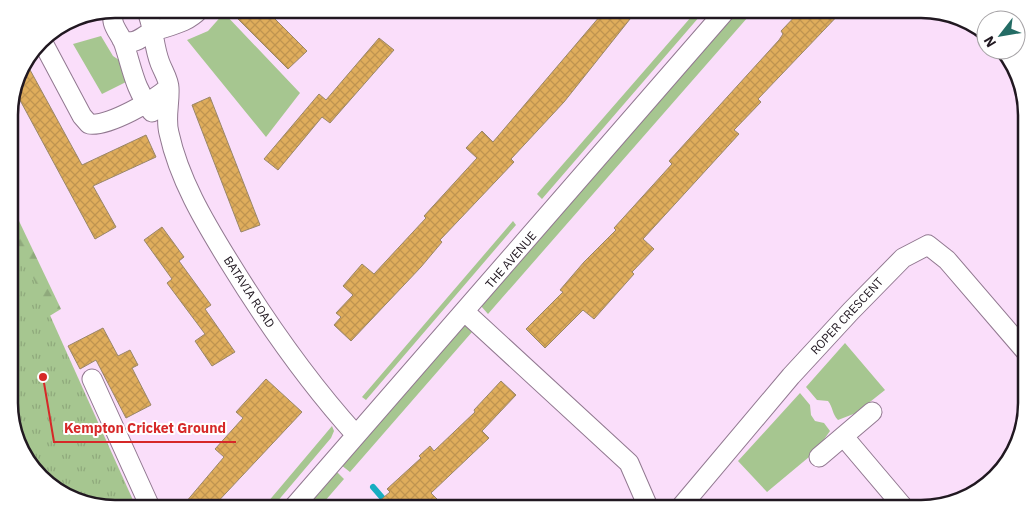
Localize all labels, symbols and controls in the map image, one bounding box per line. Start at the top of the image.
north arrow [976,10,1026,60]
text: N [980,33,1000,51]
street label: THE AVENUE [482,228,539,291]
street label: BATAVIA ROAD [221,253,278,330]
street label: ROPER CRESCENT [807,274,886,357]
callout: Kempton Cricket Ground [54,413,236,442]
text: Kempton Cricket Ground [64,419,226,437]

